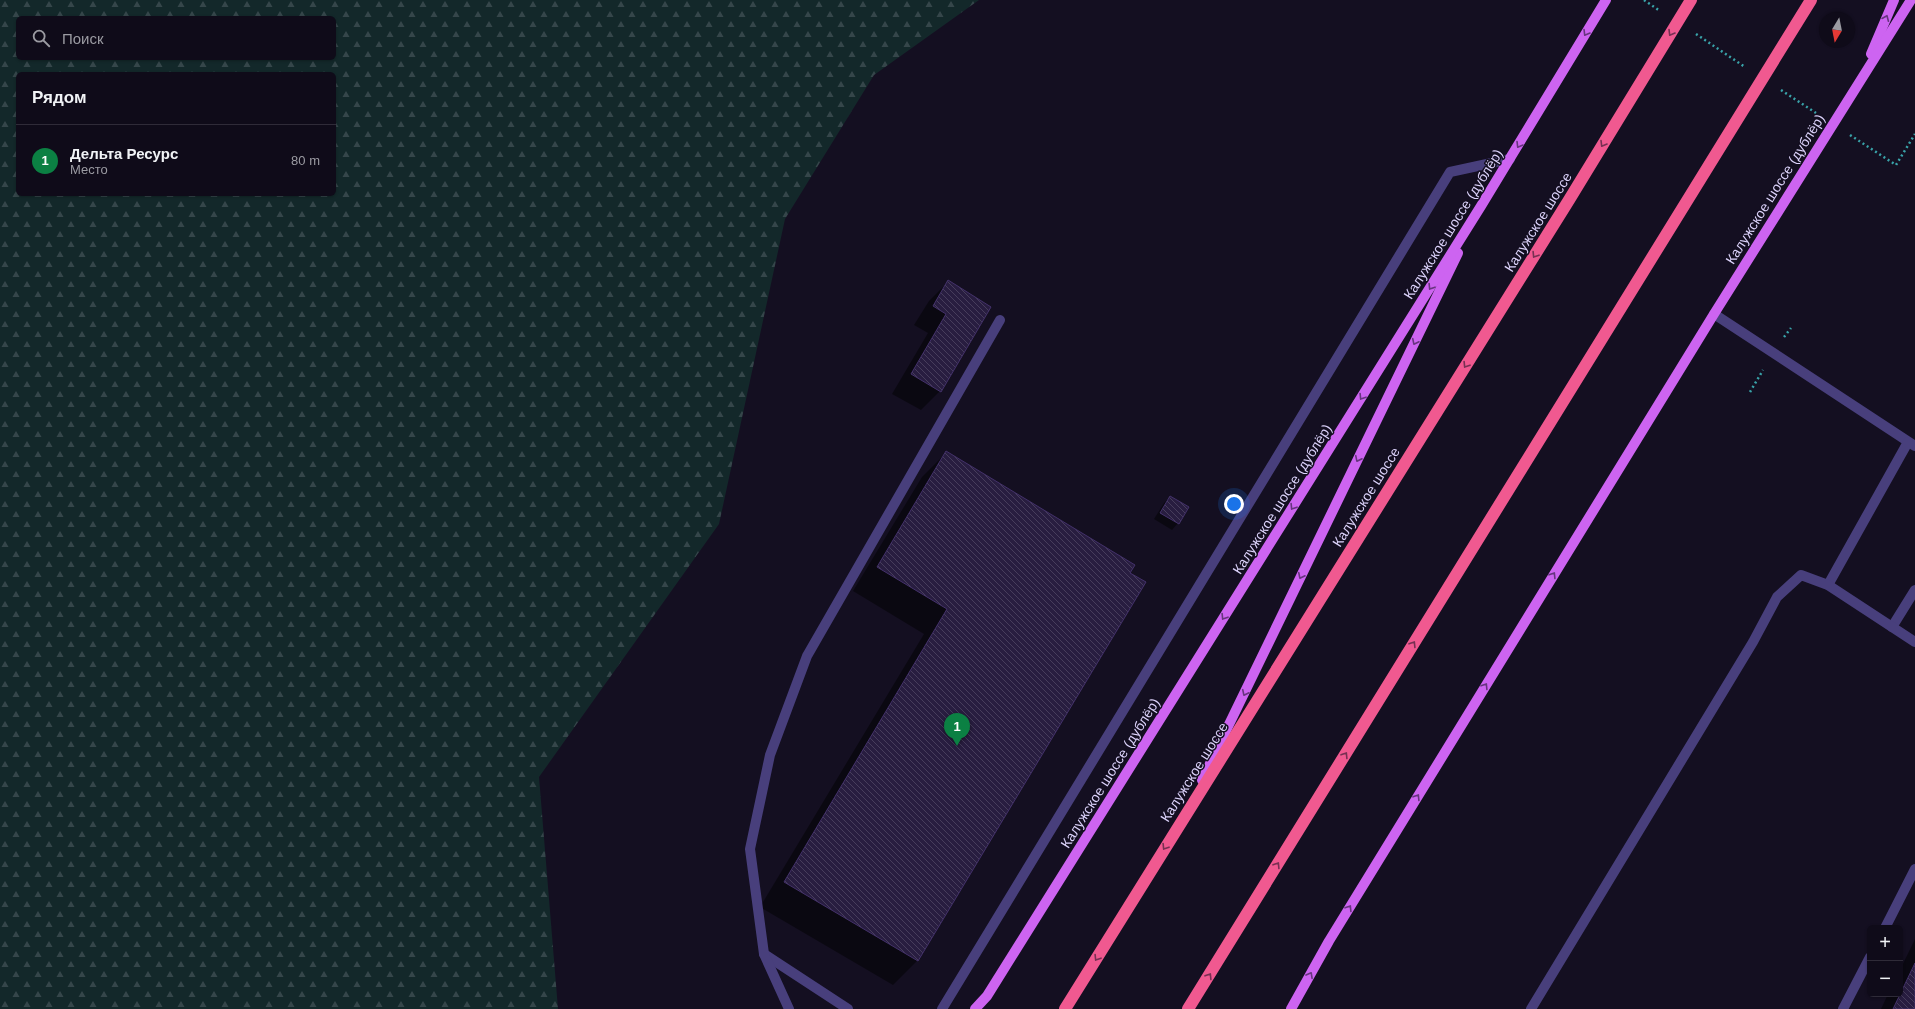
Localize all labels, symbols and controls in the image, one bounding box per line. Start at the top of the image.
north arrow [1819,12,1855,48]
one-way arrow [1881,15,1889,22]
search box [16,16,336,60]
icon: search [30,27,52,49]
one-way arrow [1584,29,1591,36]
one-way arrow [1668,29,1675,36]
text: Поиск [62,30,104,47]
text: Рядом [32,88,87,107]
street label: Калужское шоссе (дублёр) [1722,111,1828,267]
one-way arrow [1600,140,1608,147]
one-way arrow [1516,141,1524,148]
text: Дельта Ресурс [70,145,178,162]
street label: Калужское шоссе (дублёр) [1400,146,1506,302]
text: 1 [41,153,49,168]
text: 80 m [291,153,320,168]
text: Место [70,162,108,177]
street label: Калужское шоссе [1501,169,1575,275]
one-way arrow [1532,251,1540,258]
one-way arrow [1428,283,1436,290]
one-way arrow [1412,338,1420,345]
one-way arrow [1463,361,1471,368]
one-way arrow [1359,393,1367,400]
street label: Калужское шоссе (дублёр) [1229,421,1335,577]
street label: Калужское шоссе [1329,444,1403,550]
one-way arrow [1355,455,1363,462]
your location [1224,494,1244,514]
one-way arrow [1290,503,1298,510]
one-way arrow [1299,571,1306,579]
one-way arrow [1549,572,1556,579]
one-way arrow [1221,613,1229,620]
one-way arrow [1409,641,1416,648]
one-way arrow [1481,683,1488,690]
one-way arrow [1242,688,1250,696]
street label: Калужское шоссе (дублёр) [1057,695,1163,851]
pin: 1 [944,713,970,746]
street label: Калужское шоссе [1157,719,1231,825]
one-way arrow [1341,752,1348,759]
one-way arrow [1413,794,1420,801]
one-way arrow [1163,843,1170,850]
one-way arrow [1272,862,1280,869]
one-way arrow [1345,905,1352,912]
map controls [1867,925,1903,997]
button: + [1867,925,1903,961]
one-way arrow [1094,954,1102,961]
button: − [1867,961,1903,997]
one-way arrow [1305,972,1313,979]
one-way arrow [1204,973,1211,980]

